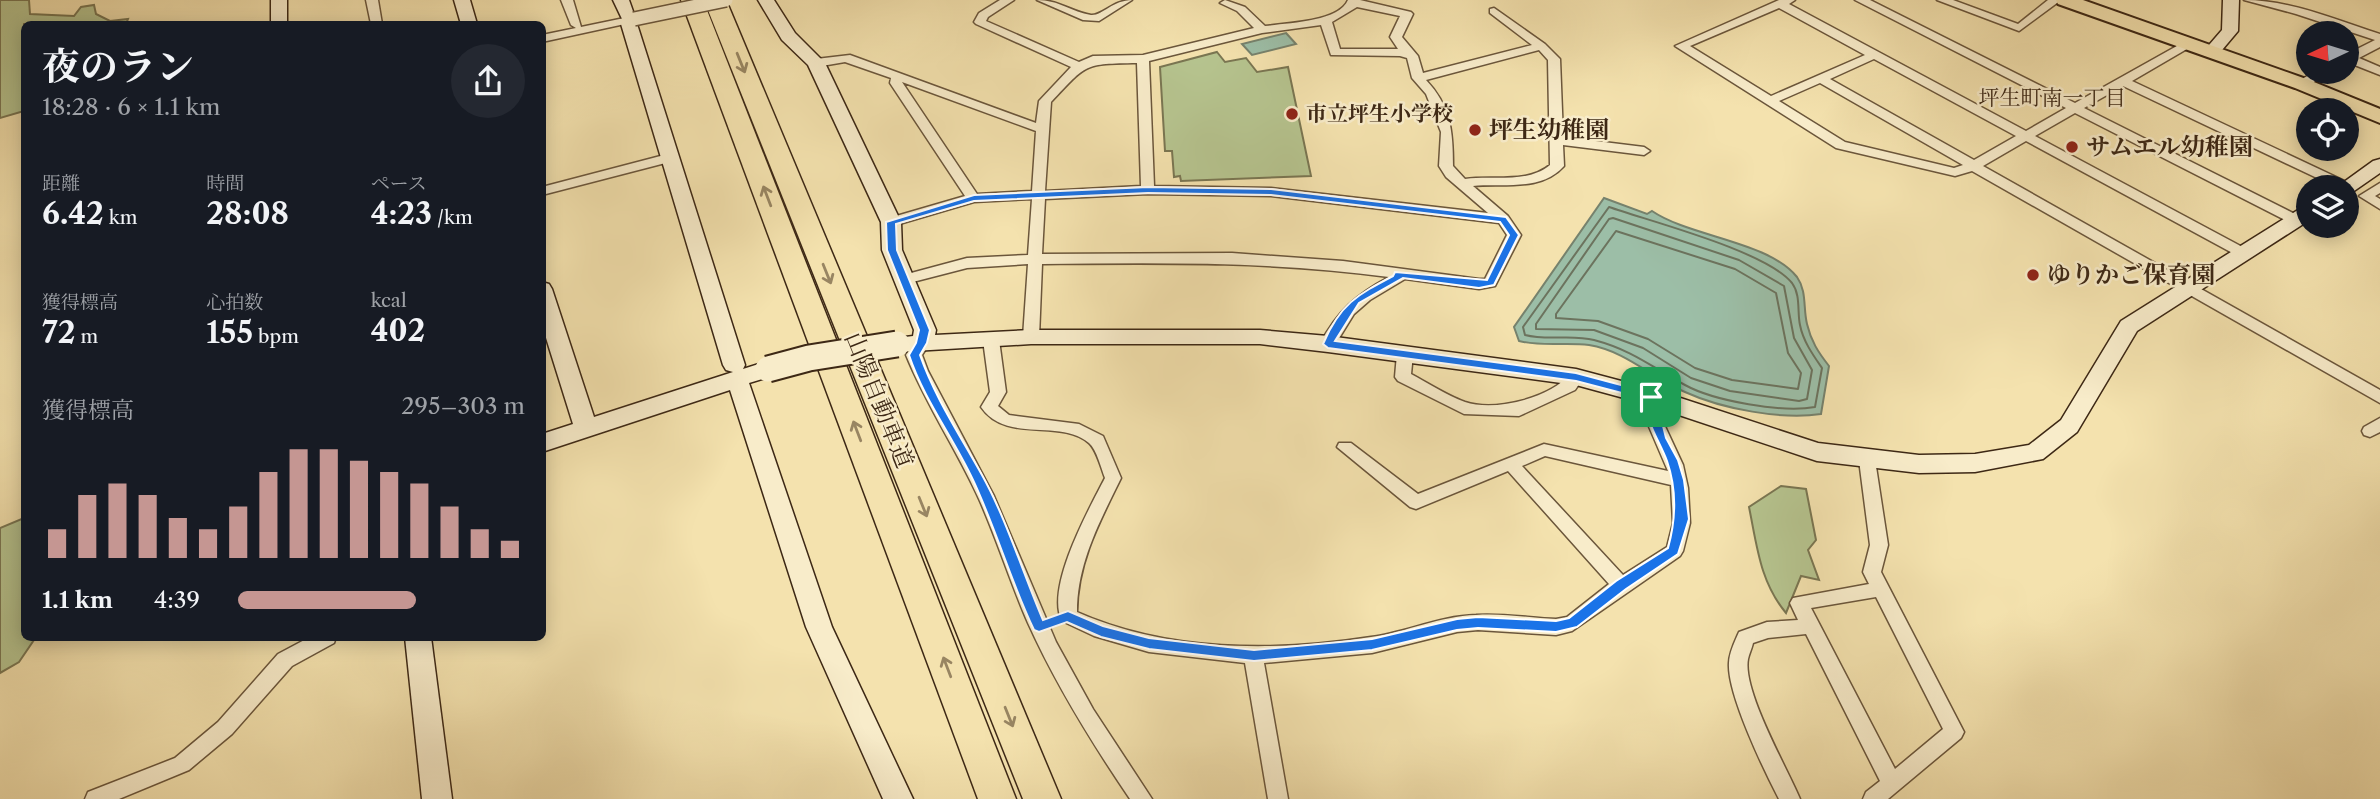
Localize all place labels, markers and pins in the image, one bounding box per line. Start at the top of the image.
place label: 市立坪生小学校 [1306,101,1453,126]
marker: 市立坪生小学校 [1284,106,1300,122]
place label: 坪生幼稚園 [1489,115,1609,144]
marker: 坪生幼稚園 [1467,122,1483,138]
place label: サムエル幼稚園 [2086,132,2253,161]
marker: サムエル幼稚園 [2064,139,2080,155]
place label: ゆりかご保育園 [2047,260,2215,289]
marker: ゆりかご保育園 [2025,267,2041,283]
pin [1621,367,1681,427]

